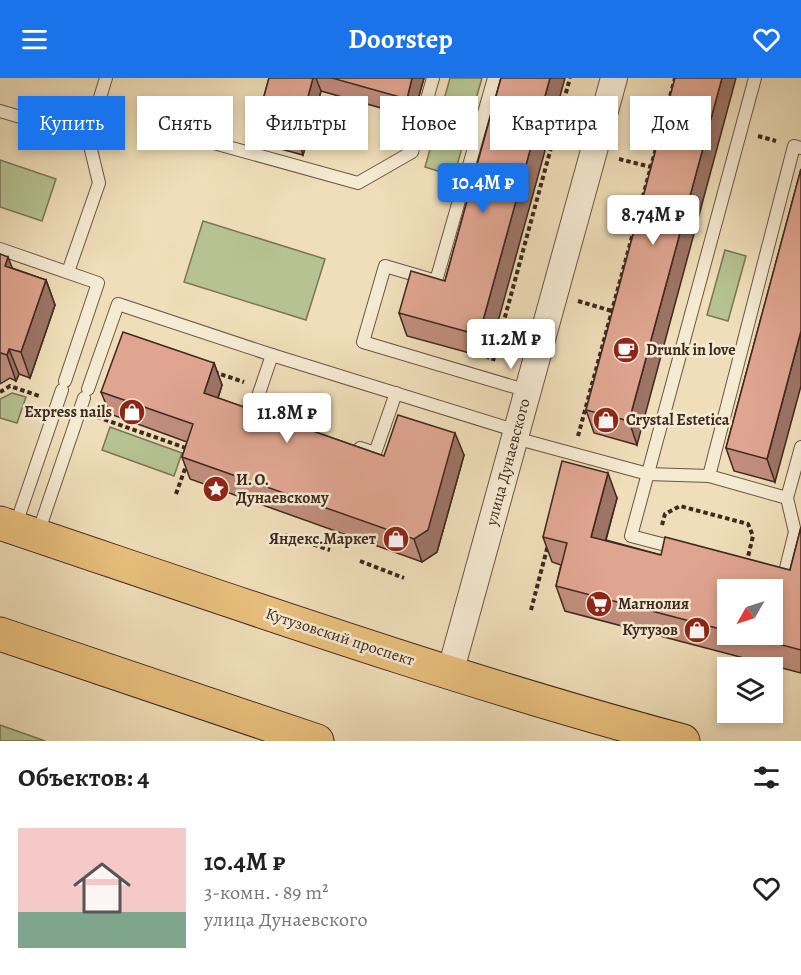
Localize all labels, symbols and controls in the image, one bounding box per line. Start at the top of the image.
text: Doorstep [348,21,453,57]
icon: menu [18,23,51,56]
icon: heart [750,23,783,56]
chip: Купить [18,96,125,150]
chip: Снять [137,96,233,150]
chip: Фильтры [245,96,368,150]
chip: Новое [380,96,478,150]
chip: Квартира [490,96,618,150]
chip: Дом [630,96,711,150]
pin: 10.4M ₽ [428,163,538,214]
text: 10.4M ₽ [452,169,514,196]
pin: 8.74M ₽ [598,195,708,246]
text: 8.74M ₽ [621,201,685,228]
pin: 11.2M ₽ [456,319,566,370]
text: 11.2M ₽ [481,325,541,352]
cafe icon: Drunk in love [611,335,641,365]
place label: Drunk in love [646,339,736,361]
pin: 11.8M ₽ [232,393,342,444]
street label: улица Дунаевского [480,396,536,529]
shop icon: Express nails [117,397,147,427]
text: 11.8M ₽ [257,399,317,426]
place label: Express nails [24,401,112,423]
shop icon: Crystal Estetica [591,405,621,435]
place label: Crystal Estetica [626,409,730,431]
place label: И. О. Дунаевскому [236,469,329,509]
place icon: И. О. Дунаевскому [201,474,231,504]
shop icon: Яндекс.Маркет [381,524,411,554]
place label: Яндекс.Маркет [269,528,377,550]
north arrow [717,579,783,645]
map controls [717,579,783,723]
supermarket icon: Магнолия [584,589,614,619]
place label: Магнолия [618,593,689,615]
street label: Кутузовский проспект [263,603,417,671]
shop icon: Кутузов [682,615,712,645]
place label: Кутузов [622,619,678,641]
button: layers [717,657,783,723]
text: Объектов: 4 [18,760,150,795]
icon: filters [750,761,783,794]
text: 10.4M ₽ [204,844,285,879]
icon: home [66,852,138,924]
icon: heart [750,872,783,905]
text: 3-комн. · 89 m² [204,879,329,906]
text: улица Дунаевского [204,906,368,933]

